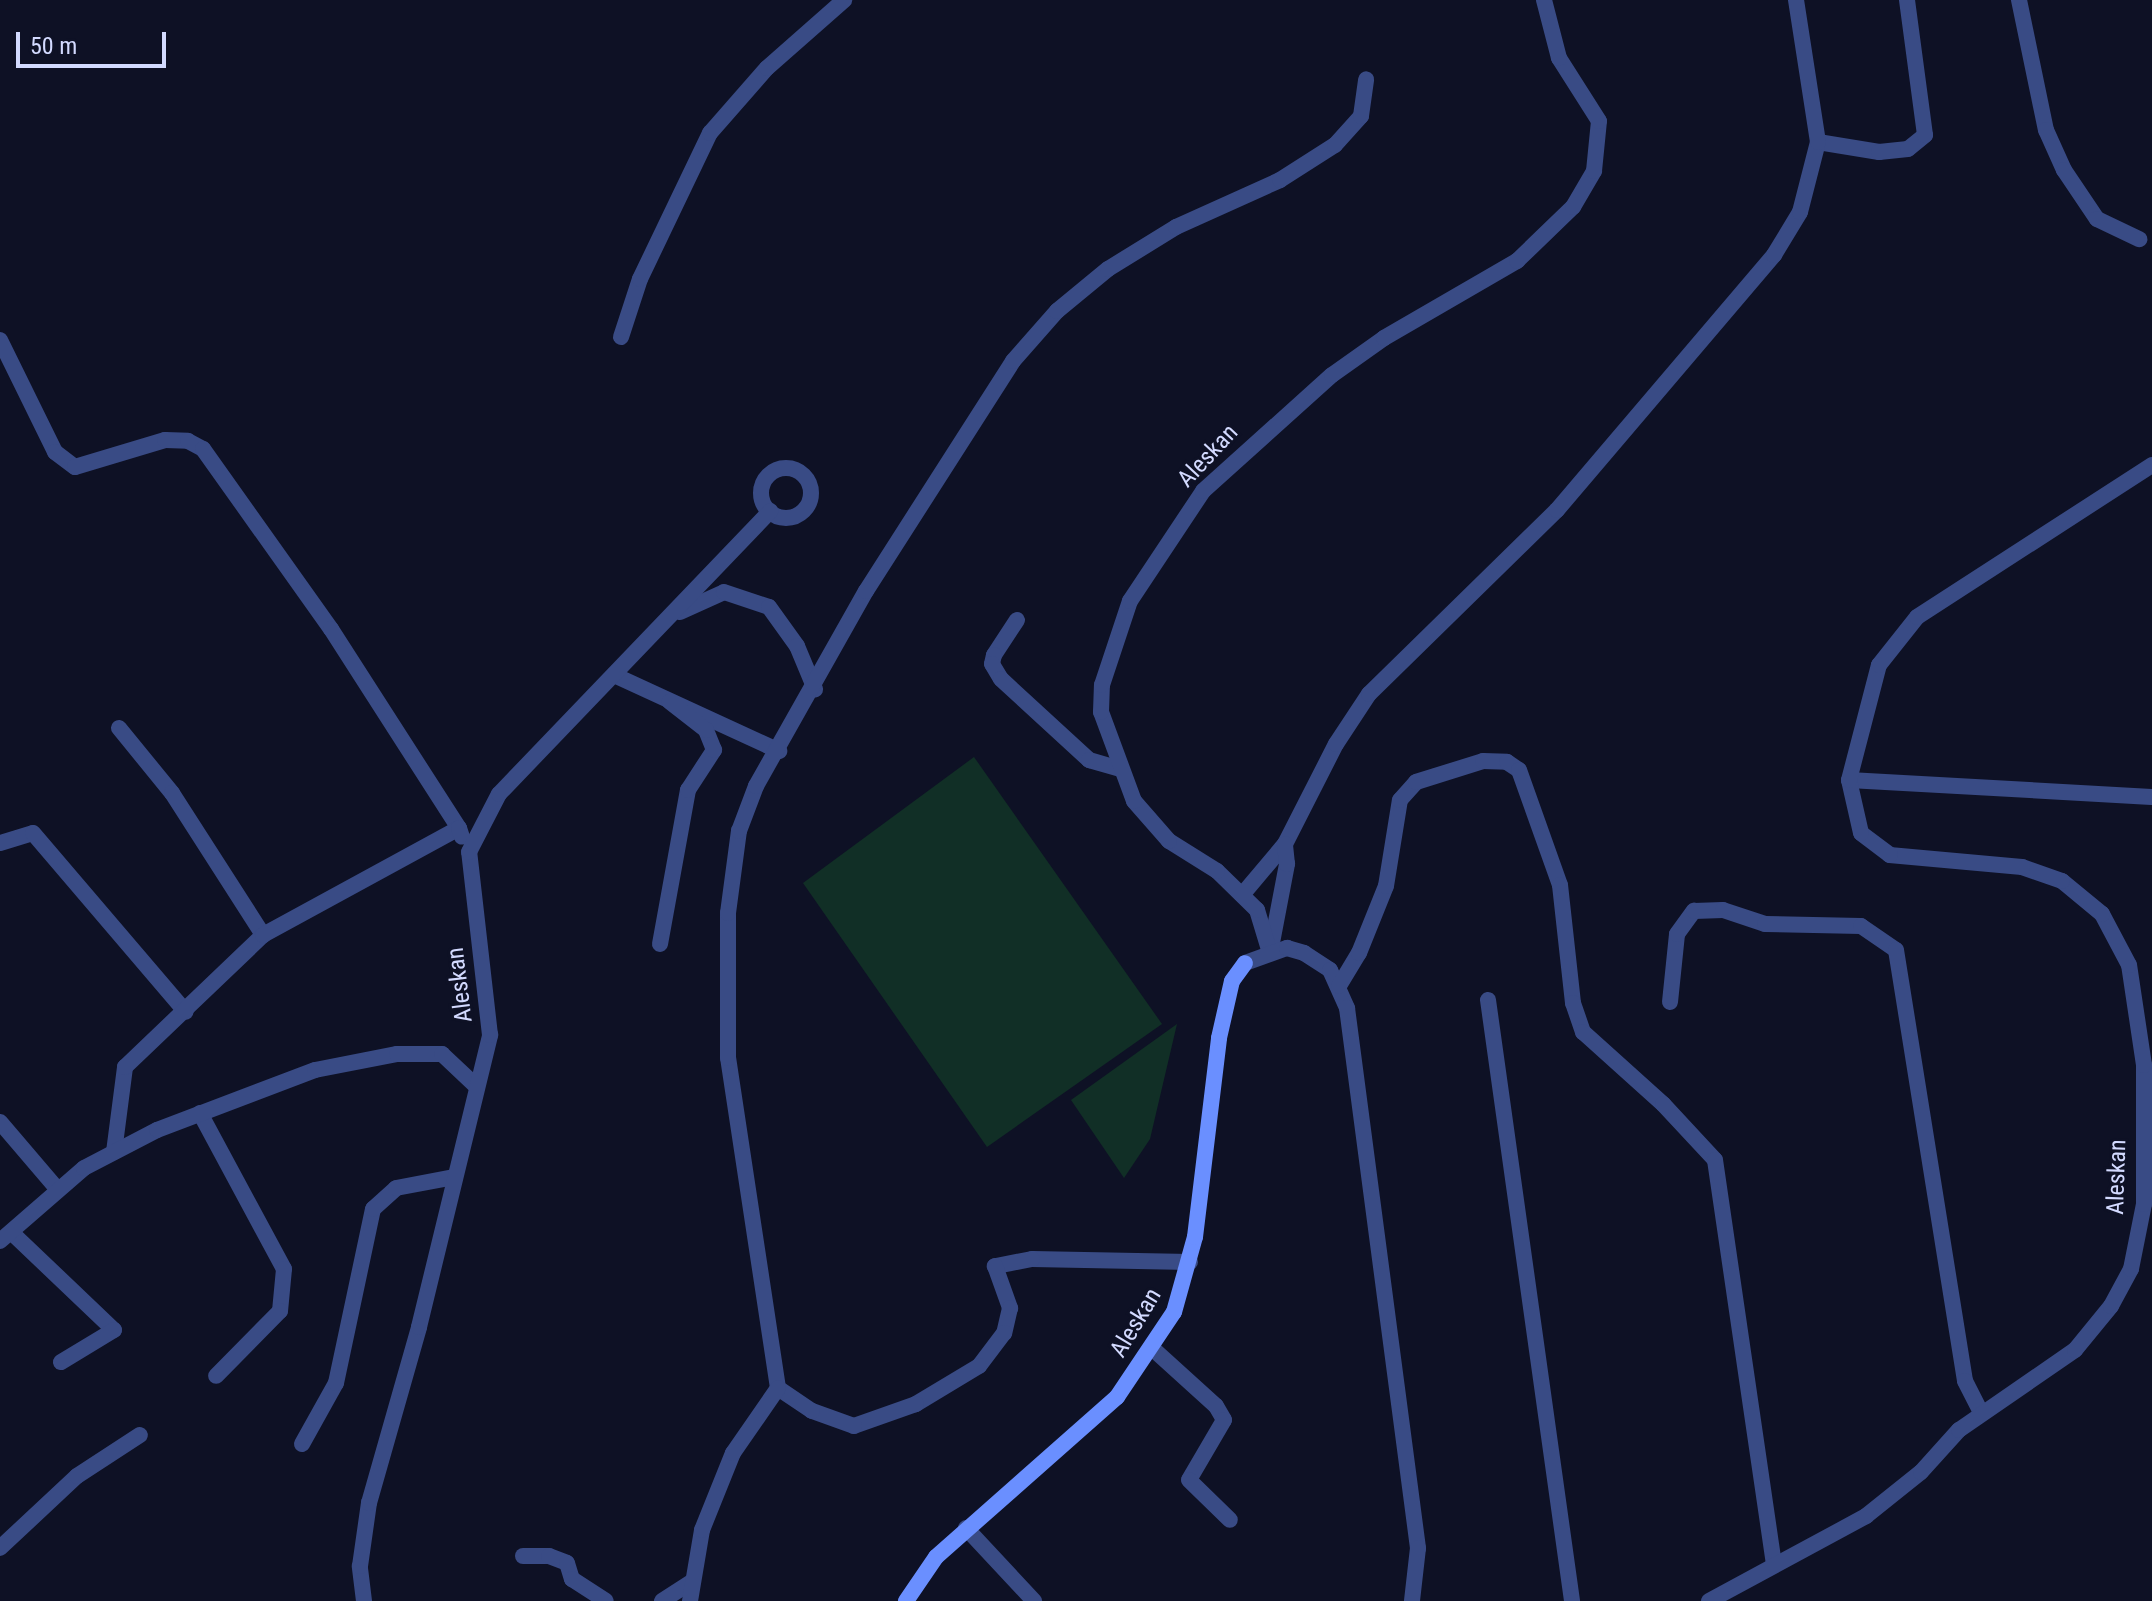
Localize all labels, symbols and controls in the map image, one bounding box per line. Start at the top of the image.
scale bar [20,16,170,66]
text: 50 m [30,32,77,60]
street label: Aleskan [1172,419,1244,493]
street label: Aleskan [441,946,479,1024]
street label: Aleskan [2101,1139,2133,1215]
street label: Aleskan [1104,1283,1168,1363]

